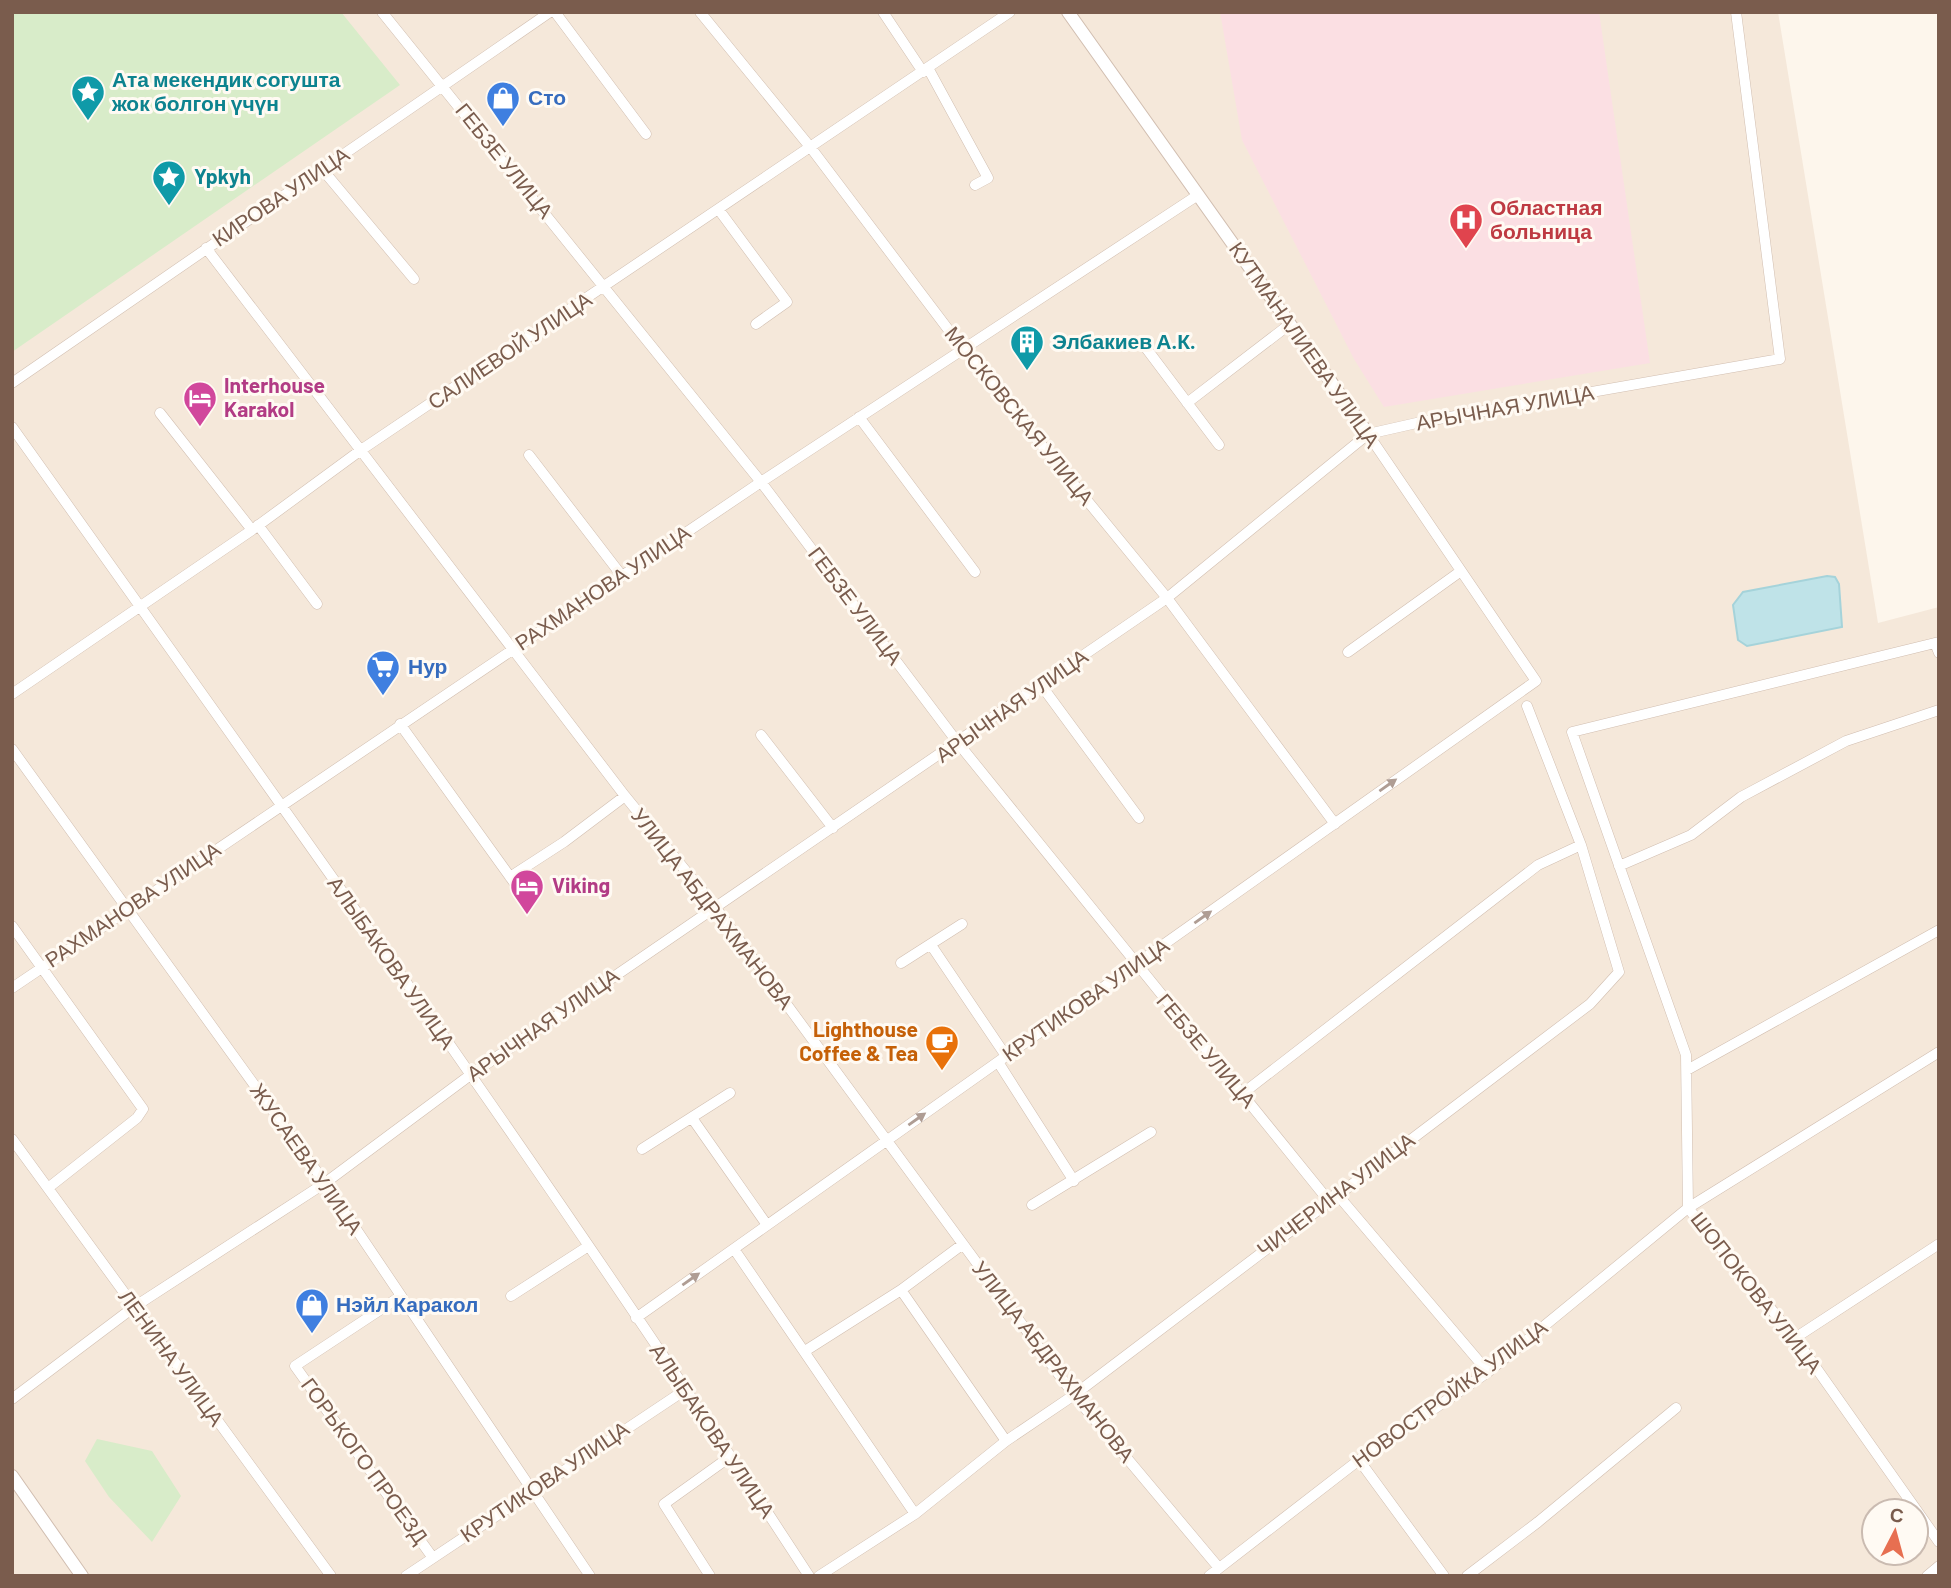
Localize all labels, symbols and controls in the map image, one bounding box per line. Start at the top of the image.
place label: Ата мекендик согушта жок болгон үчүн [111,66,341,115]
place icon: Ата мекендик согушта жок болгон үчүн [69,73,107,122]
shop icon: Сто [484,79,522,128]
place label: Сто [528,84,566,109]
street label: ГЕБЗЕ УЛИЦА [451,97,559,223]
street label: КИРОВА УЛИЦА [207,141,353,251]
place icon: Ypkyh [150,158,188,207]
place label: Ypkyh [194,163,251,188]
place label: Областная больница [1490,194,1602,243]
hospital icon: Областная больница [1447,201,1485,250]
street label: КУТМАНАЛИЕВА УЛИЦА [1225,237,1386,452]
street label: САЛИЕВОЙ УЛИЦА [423,286,596,414]
street label: МОСКОВСКАЯ УЛИЦА [940,321,1100,509]
building icon: Элбакиев А.К. [1008,323,1046,372]
place label: Элбакиев А.К. [1052,328,1196,353]
place label: Interhouse Karakol [224,372,325,421]
hotel icon: Interhouse Karakol [181,379,219,428]
street label: АРЫЧНАЯ УЛИЦА [1414,379,1596,434]
street label: РАХМАНОВА УЛИЦА [510,519,695,655]
street label: ГЕБЗЕ УЛИЦА [804,541,909,669]
street label: АРЫЧНАЯ УЛИЦА [930,643,1092,767]
supermarket icon: Нур [364,648,402,697]
place label: Нур [408,653,447,678]
one-way arrow [1379,779,1397,793]
street label: УЛИЦА АБДРАХМАНОВА [627,803,799,1014]
street label: РАХМАНОВА УЛИЦА [40,836,225,972]
hotel icon: Viking [508,867,546,916]
street label: АЛЫБАКОВА УЛИЦА [323,871,461,1053]
place label: Viking [552,872,610,897]
one-way arrow [1194,910,1212,924]
street label: КРУТИКОВА УЛИЦА [997,932,1173,1066]
street label: АРЫЧНАЯ УЛИЦА [461,962,623,1086]
street label: ГЕБЗЕ УЛИЦА [1152,988,1262,1112]
place label: Lighthouse Coffee & Tea [799,1016,918,1065]
cafe icon: Lighthouse Coffee & Tea [923,1023,961,1072]
street label: ЖУСАЕВА УЛИЦА [246,1078,369,1238]
one-way arrow [908,1112,926,1126]
street label: ЧИЧЕРИНА УЛИЦА [1251,1126,1419,1261]
street label: ШОПОКОВА УЛИЦА [1686,1206,1828,1378]
street label: УЛИЦА АБДРАХМАНОВА [968,1256,1140,1467]
one-way arrow [682,1272,700,1286]
street label: ЛЕНИНА УЛИЦА [114,1284,230,1430]
shop icon: Нэйл Каракол [293,1286,331,1335]
place label: Нэйл Каракол [336,1291,478,1316]
street label: НОВОСТРОЙКА УЛИЦА [1347,1314,1551,1472]
street label: АЛЫБАКОВА УЛИЦА [646,1338,781,1522]
street label: ГОРЬКОГО ПРОЕЗД [297,1372,434,1548]
street label: КРУТИКОВА УЛИЦА [455,1415,633,1546]
north arrow [1860,1497,1930,1567]
text: С [1889,1502,1905,1527]

